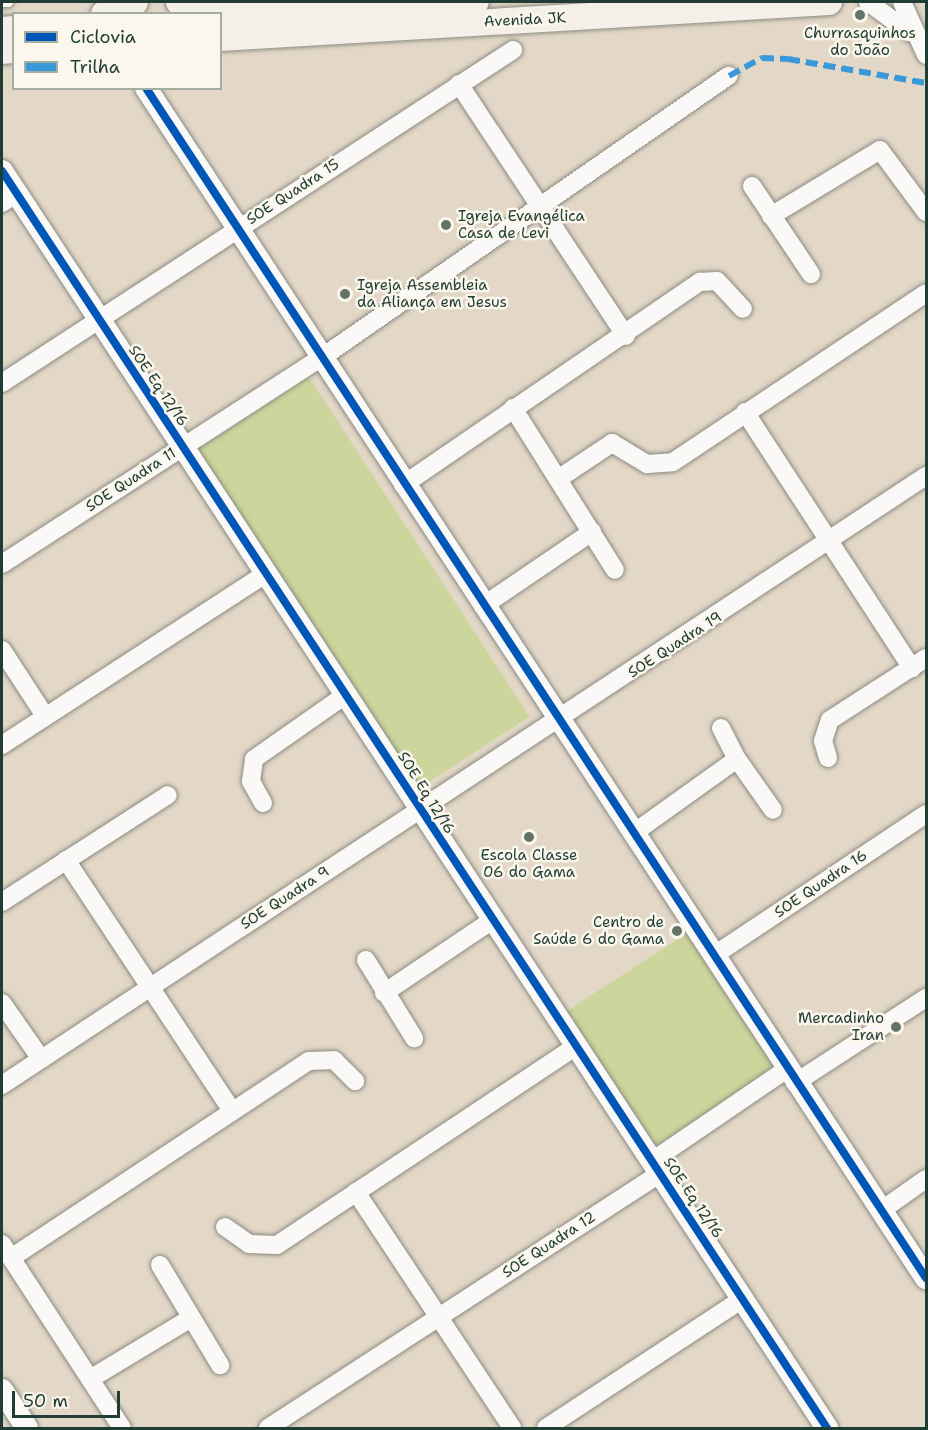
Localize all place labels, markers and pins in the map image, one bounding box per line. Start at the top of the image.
marker: Churrasquinhos do João [853,8,867,22]
place label: Churrasquinhos do João [804,24,916,59]
place label: Igreja Evangélica Casa de Levi [458,207,585,242]
marker: Igreja Evangélica Casa de Levi [439,218,453,232]
place label: Igreja Assembleia da Aliança em Jesus [357,276,507,311]
marker: Igreja Assembleia da Aliança em Jesus [338,287,352,301]
marker: Escola Classe 06 do Gama [522,830,536,844]
place label: Escola Classe 06 do Gama [480,846,578,881]
place label: Centro de Saúde 6 do Gama [533,913,664,948]
marker: Centro de Saúde 6 do Gama [668,922,686,940]
place label: Mercadinho Iran [798,1009,884,1044]
marker: Mercadinho Iran [889,1020,903,1034]

